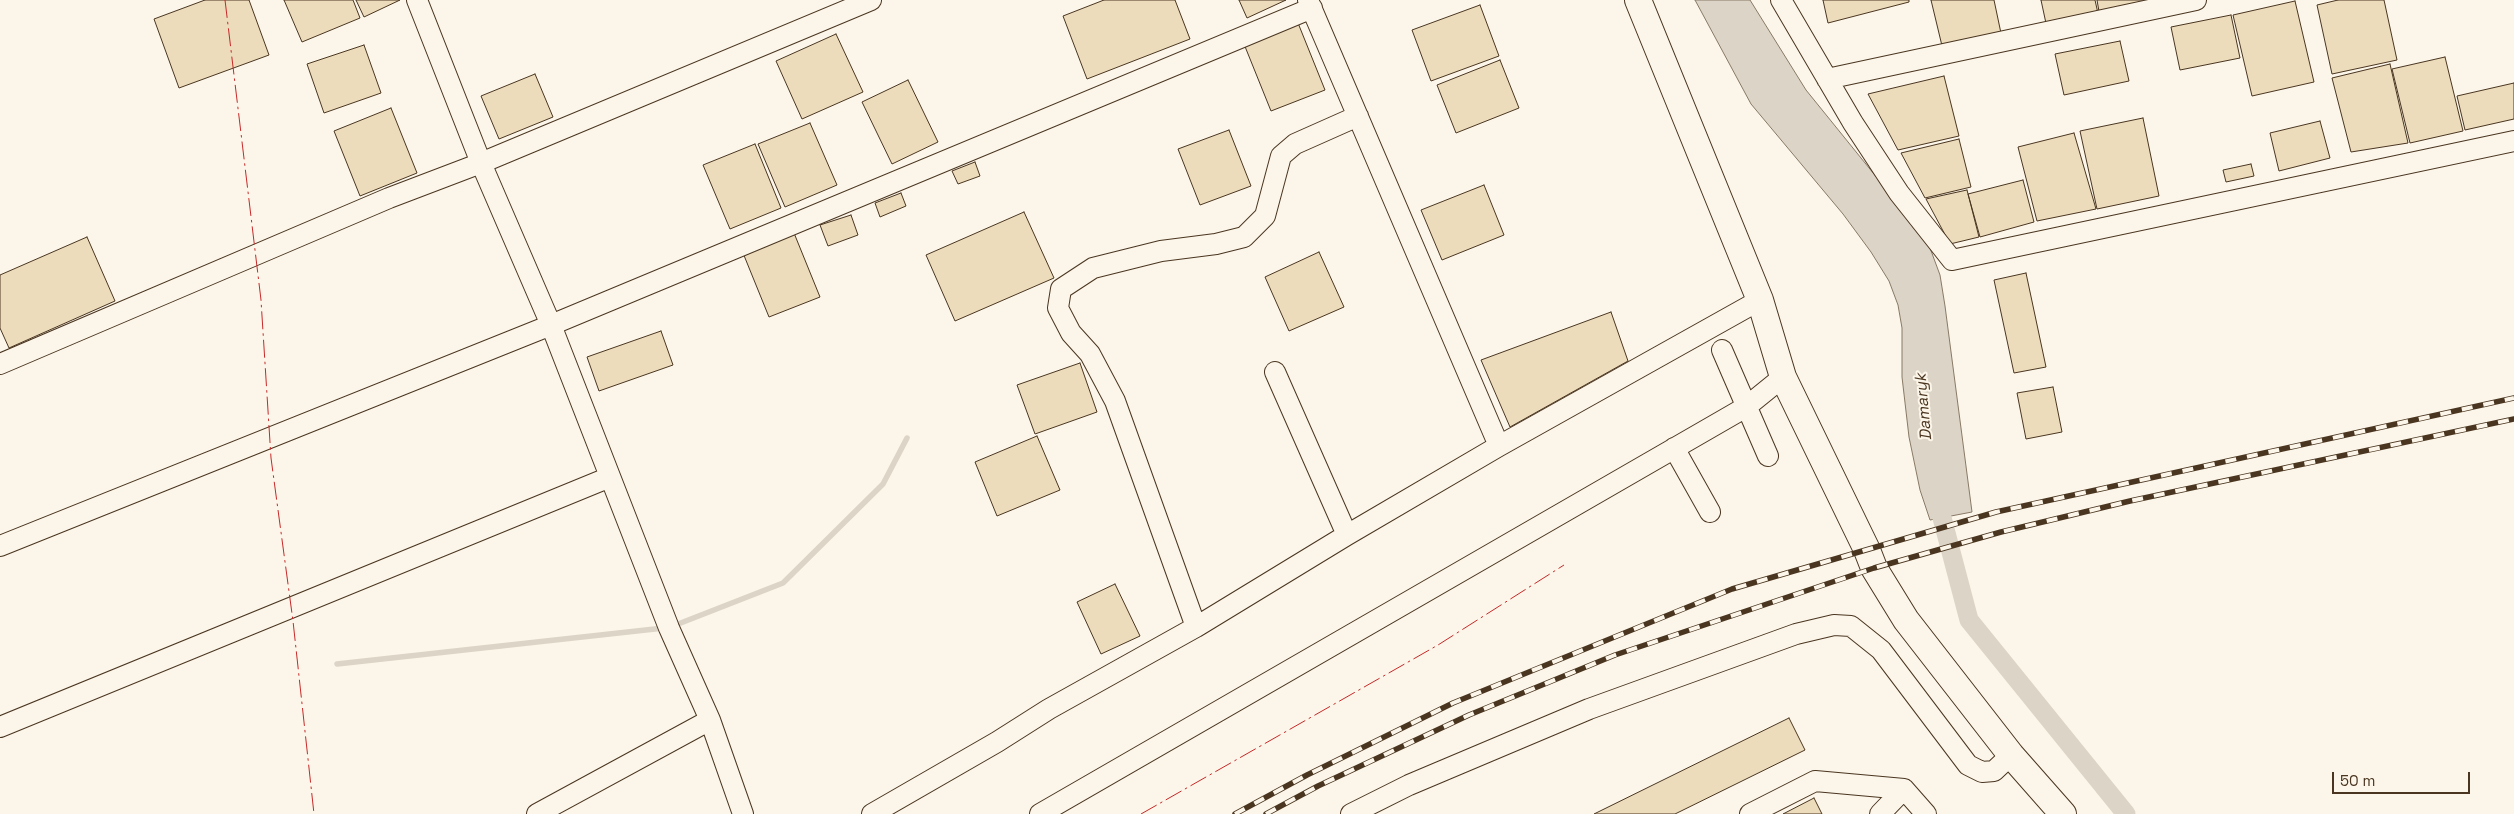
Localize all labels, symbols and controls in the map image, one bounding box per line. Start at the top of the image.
water label: Damaryk [1912,373,1936,441]
scale bar [2334,762,2472,794]
text: 50 m [2340,771,2375,790]

